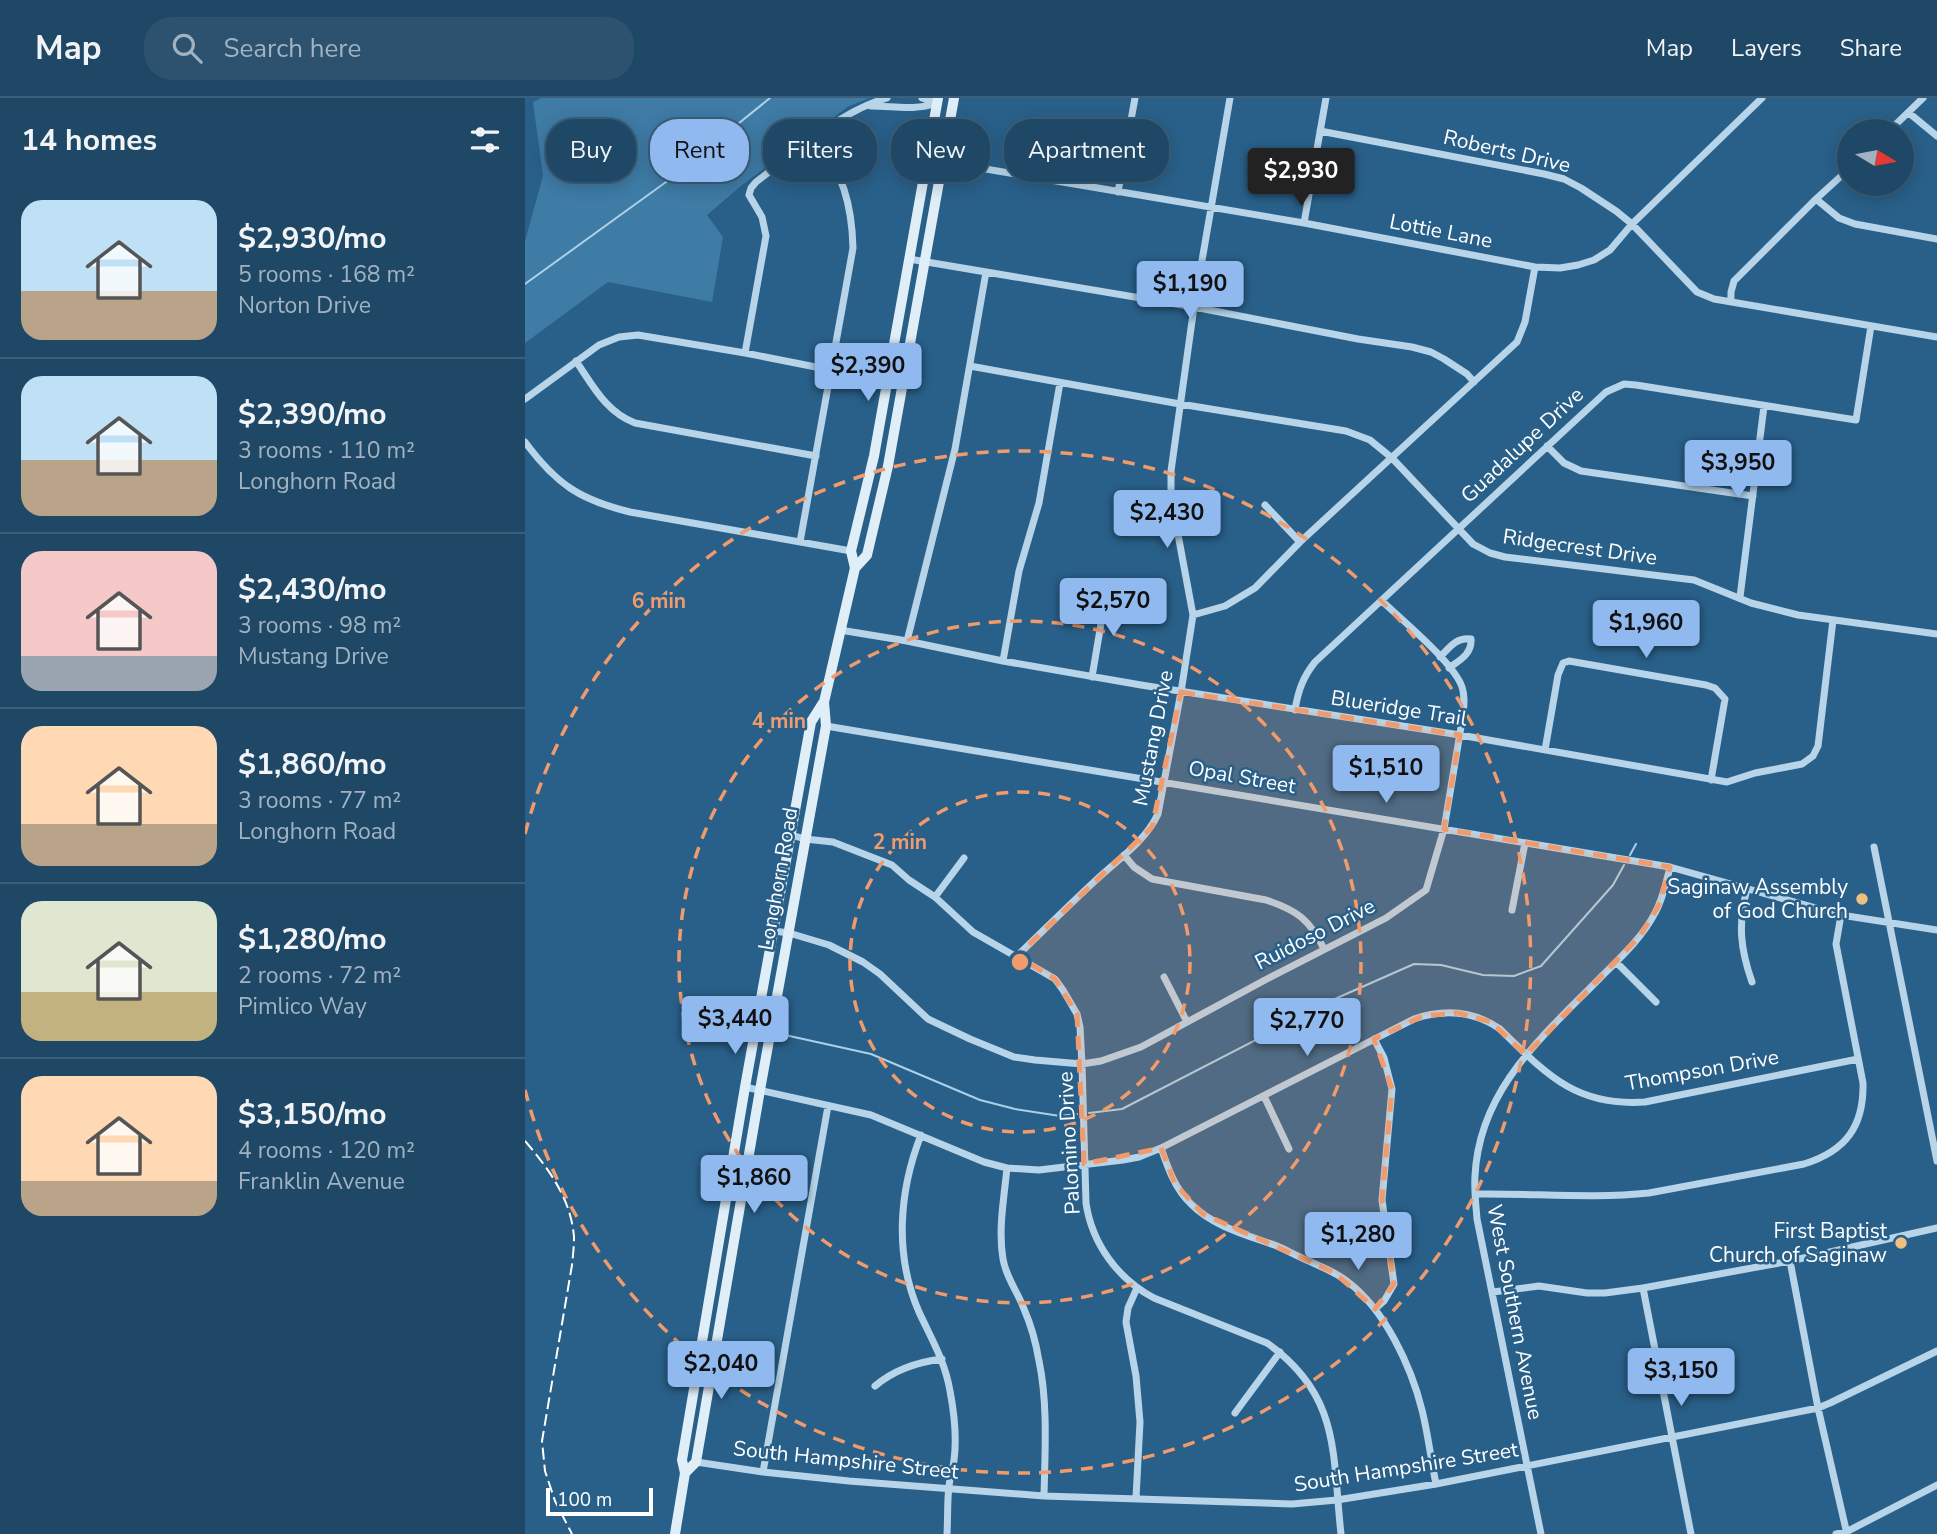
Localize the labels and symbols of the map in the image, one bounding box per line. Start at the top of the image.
north arrow [1837,119,1915,196]
street label: Roberts Drive [1441,123,1573,179]
pin: $2,930 [1244,148,1358,208]
street label: Lottie Lane [1387,207,1495,255]
pin: $1,190 [1133,262,1247,321]
pin: $2,390 [811,344,925,403]
street label: Guadalupe Drive [1455,381,1589,509]
pin: $3,950 [1681,440,1795,500]
pin: $2,430 [1110,490,1224,550]
street label: Ridgecrest Drive [1501,522,1659,572]
pin: $2,570 [1056,578,1170,638]
text: 6 min [632,587,686,615]
pin: $1,960 [1589,601,1703,660]
street label: Mustang Drive [1126,668,1180,808]
street label: Blueridge Trail [1329,683,1470,733]
text: 4 min [752,707,806,735]
pin: $1,510 [1329,746,1443,805]
street label: Opal Street [1186,754,1298,800]
street label: Longhorn Road [752,805,804,953]
text: 2 min [873,828,927,856]
place label: Saginaw Assembly of God Church [1667,873,1848,925]
marker: Saginaw Assembly of God Church [1854,891,1870,907]
street label: Ruidoso Drive [1250,892,1380,976]
centre of rings [1008,950,1032,974]
pin: $3,440 [678,996,792,1056]
pin: $2,770 [1250,998,1364,1058]
street label: Thompson Drive [1623,1043,1781,1097]
street label: Palomino Drive [1051,1071,1087,1215]
pin: $1,860 [697,1156,811,1215]
street label: West Southern Avenue [1480,1202,1550,1422]
pin: $1,280 [1301,1212,1415,1272]
place label: First Baptist Church of Saginaw [1709,1217,1888,1269]
marker: First Baptist Church of Saginaw [1893,1235,1909,1251]
pin: $2,040 [664,1342,778,1401]
pin: $3,150 [1624,1348,1738,1408]
street label: South Hampshire Street [732,1434,961,1486]
street label: South Hampshire Street [1292,1435,1521,1499]
scale bar [546,1485,653,1517]

